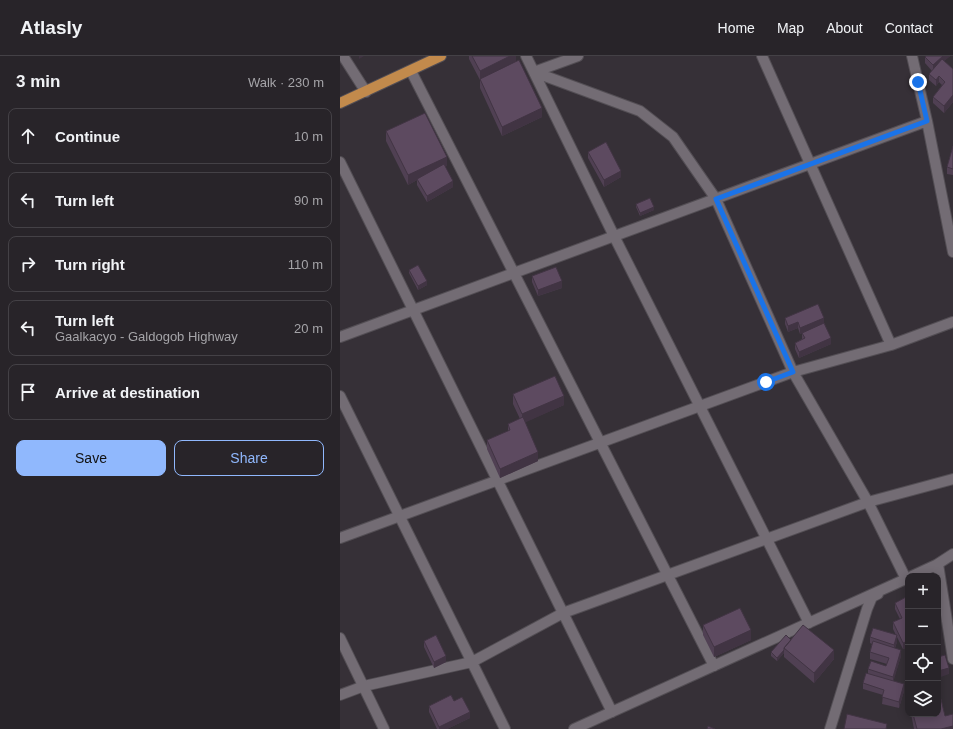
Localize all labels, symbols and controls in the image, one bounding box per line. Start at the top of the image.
text: Atlasly [20,17,82,38]
text: Home [718,20,755,36]
text: Map [777,20,804,36]
text: About [826,20,863,36]
text: Contact [885,20,933,36]
text: 3 min [16,72,60,91]
route end [909,73,927,91]
text: Walk · 230 m [248,75,324,90]
icon: ahead [17,125,39,147]
text: Continue [55,128,120,145]
text: 10 m [294,129,323,144]
icon: left [17,189,39,211]
text: Turn left [55,192,114,209]
text: 90 m [294,193,323,208]
icon: right [17,253,39,275]
text: Turn right [55,256,125,273]
text: 110 m [288,257,323,272]
text: Turn left [55,312,114,329]
icon: left [17,317,39,339]
text: 20 m [294,321,323,336]
text: Gaalkacyo - Galdogob Highway [55,329,238,344]
route start [757,373,775,391]
icon: arrive [17,381,39,403]
text: Arrive at destination [55,384,200,401]
button: Save [16,440,166,476]
button: Share [174,440,324,476]
map controls [905,573,941,717]
button: + [905,573,941,609]
button: − [905,609,941,645]
button: locate [905,645,941,681]
button: layers [905,681,941,717]

